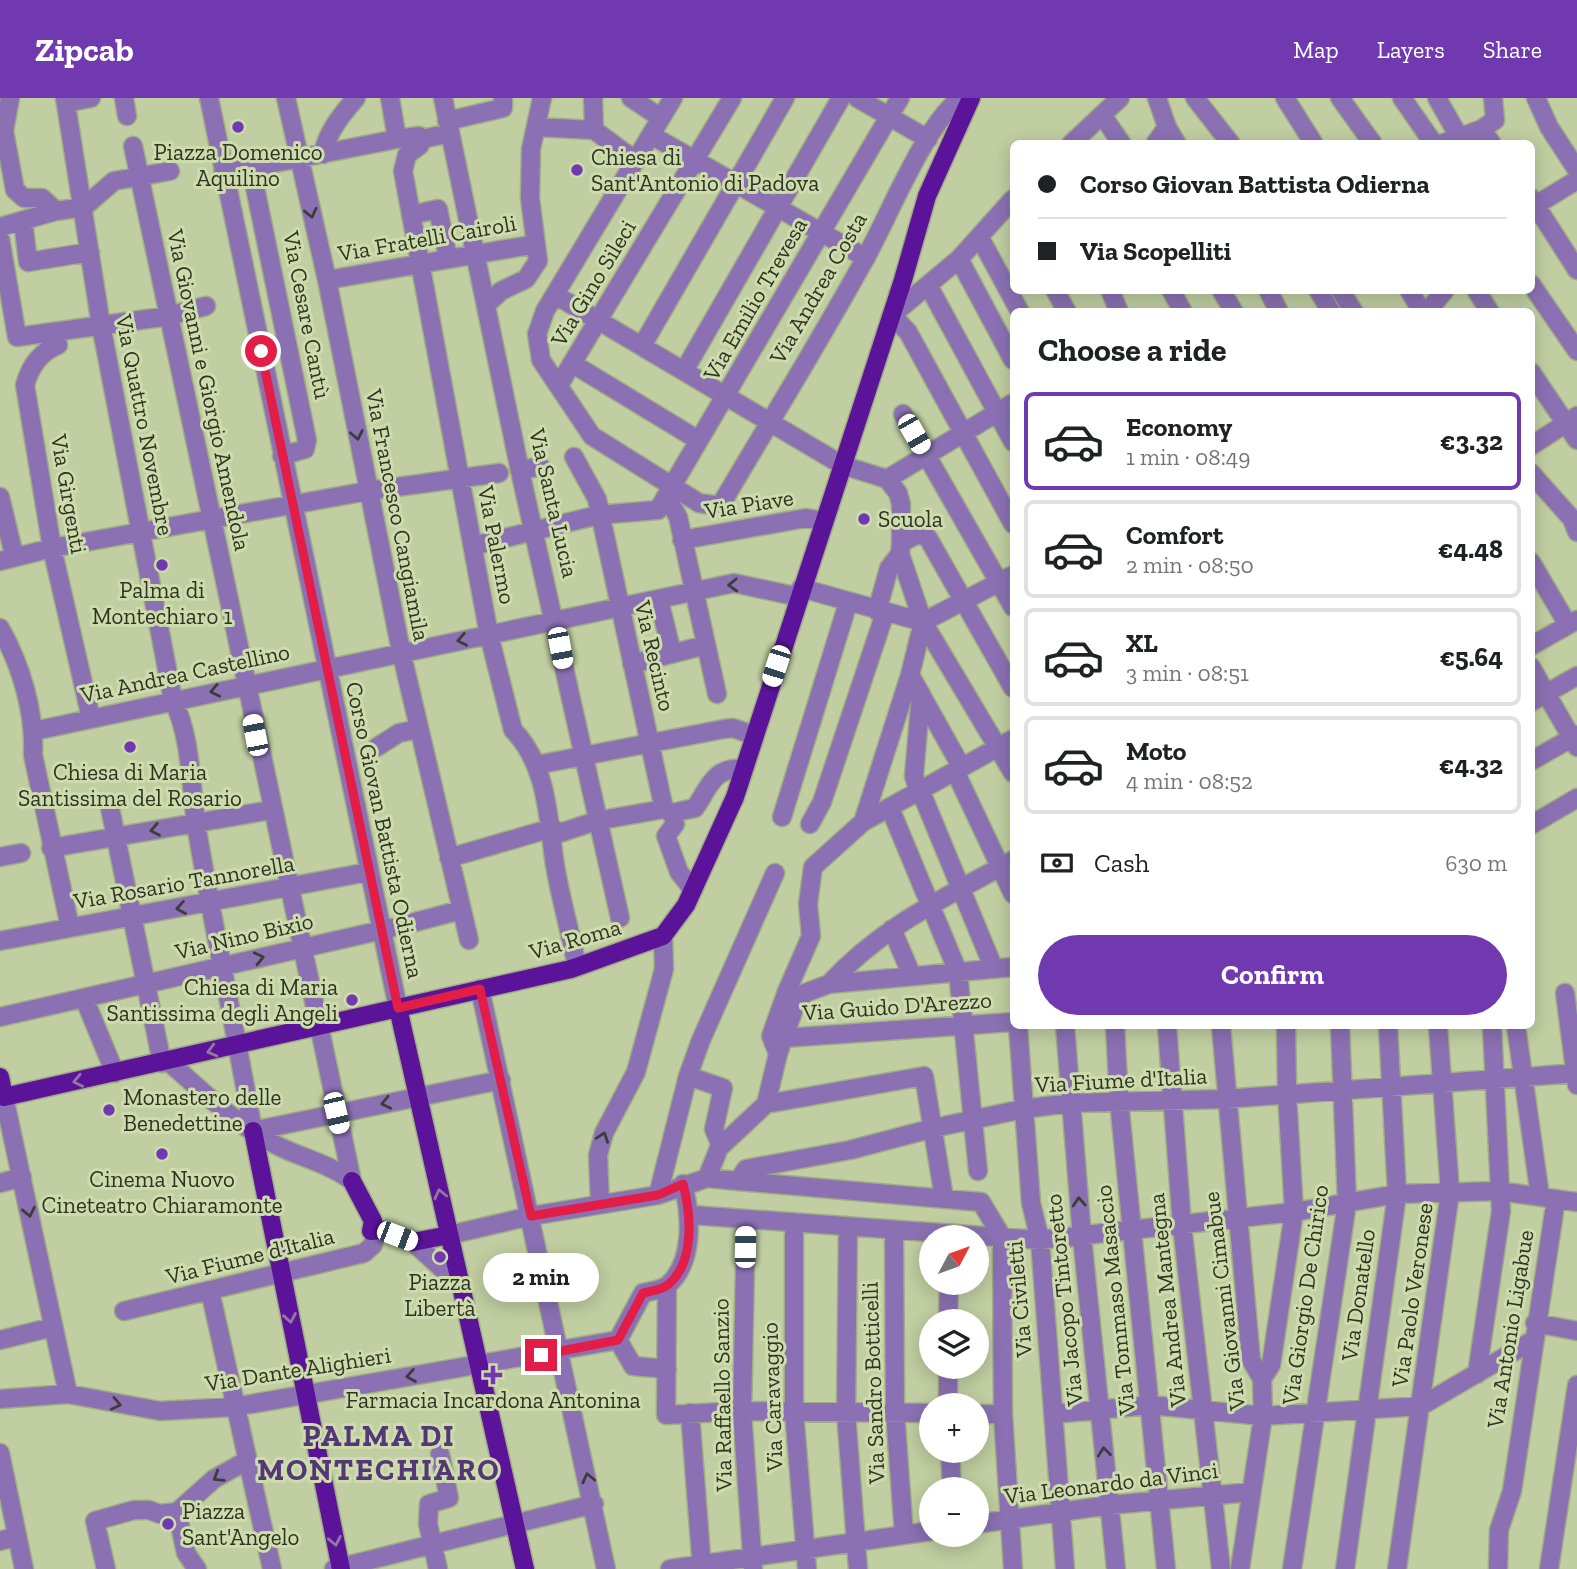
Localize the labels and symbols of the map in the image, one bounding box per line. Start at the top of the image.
marker: Piazza Domenico Aquilino [230,119,246,135]
place label: Piazza Domenico Aquilino [153,138,323,192]
place label: Chiesa di Sant'Antonio di Padova [591,143,819,197]
marker: Chiesa di Sant'Antonio di Padova [569,162,585,178]
one-way arrow [303,206,318,218]
street label: Via Andrea Costa [763,207,873,370]
street label: Via Fratelli Cairoli [335,209,518,268]
street label: Via Emilio Trevesa [697,213,813,386]
street label: Via Gino Sileci [544,215,642,352]
street label: Via Giovanni e Giorgio Amendola [161,226,257,553]
street label: Via Cesare Cantù [277,228,337,401]
street label: Via Quattro Novembre [110,311,180,538]
route start [245,335,277,367]
street label: Via Francesco Cangiamila [360,386,436,643]
car [895,411,934,457]
street label: Via Santa Lucia [523,425,585,580]
one-way arrow [349,429,364,441]
street label: Via Girgenti [45,431,93,556]
street label: Via Palermo [472,483,522,606]
street label: Via Piave [702,483,795,525]
place label: Scuola [878,505,943,533]
marker: Scuola [856,511,872,527]
marker: Palma di Montechiaro 1 [154,557,170,573]
place label: Palma di Montechiaro 1 [92,576,232,630]
one-way arrow [727,578,738,593]
street label: Via Recinto [628,597,681,714]
car [546,625,575,671]
one-way arrow [456,632,468,647]
street label: Via Andrea Castellino [77,637,292,709]
car [760,643,793,689]
street label: Corso Giovan Battista Odierna [340,679,430,981]
one-way arrow [209,683,221,697]
car [241,712,270,758]
marker: Chiesa di Maria Santissima del Rosario [122,739,138,755]
place label: Chiesa di Maria Santissima del Rosario [18,758,242,812]
one-way arrow [149,822,161,837]
street label: Via Rosario Tannorella [71,849,296,915]
one-way arrow [175,899,187,914]
street label: Via Nino Bixio [171,907,316,966]
street label: Via Roma [525,913,624,966]
one-way arrow [253,951,265,966]
place label: Chiesa di Maria Santissima degli Angeli [107,973,338,1027]
street label: Via Guido D'Arezzo [800,985,993,1027]
marker: Chiesa di Maria Santissima degli Angeli [344,992,360,1008]
one-way arrow [206,1043,218,1057]
street label: Via Fiume d'Italia [1033,1062,1208,1099]
one-way arrow [73,1072,85,1087]
place label: Monastero delle Benedettine [123,1083,281,1137]
car [322,1090,351,1136]
one-way arrow [380,1094,392,1109]
marker: Monastero delle Benedettine [101,1102,117,1118]
one-way arrow [595,1131,609,1143]
marker: Cinema Nuovo Cineteatro Chiaramonte [154,1146,170,1162]
place label: Cinema Nuovo Cineteatro Chiaramonte [41,1165,283,1219]
street label: Via Giorgio De Chirico [1276,1183,1334,1408]
street label: Via Tommaso Masaccio [1089,1184,1141,1417]
one-way arrow [434,1188,448,1200]
street label: Via Giovanni Cimabue [1197,1190,1251,1413]
street label: Via Andrea Mantegna [1142,1192,1192,1409]
street label: Via Jacopo Tintoretto [1039,1193,1089,1408]
one-way arrow [1072,1196,1087,1207]
street label: Via Paolo Veronese [1385,1201,1439,1390]
one-way arrow [21,1206,35,1218]
car [374,1219,421,1253]
street label: Via Fiume d'Italia [162,1222,337,1291]
north arrow [919,1225,989,1295]
car [735,1226,756,1268]
street label: Via Donatello [1335,1227,1381,1364]
street label: Via Antonio Ligabue [1480,1228,1539,1431]
street label: Via Civiletti [1000,1240,1038,1359]
marker: Piazza Libertà [432,1249,448,1265]
callout: 2 min [483,1254,599,1302]
place label: Piazza Libertà [404,1268,476,1322]
street label: Via Sandro Botticelli [855,1281,891,1486]
street label: Via Raffaello Sanzio [706,1298,738,1493]
one-way arrow [282,1312,297,1324]
street label: Via Caravaggio [755,1322,789,1473]
route end [525,1339,557,1371]
street label: Via Dante Alighieri [202,1340,393,1398]
marker: Farmacia Incardona Antonina [485,1367,501,1383]
one-way arrow [405,1368,417,1383]
place label: Farmacia Incardona Antonina [345,1386,641,1414]
one-way arrow [110,1396,122,1410]
district label: PALMA DI MONTECHIARO [257,1418,501,1488]
one-way arrow [1097,1446,1112,1457]
street label: Via Leonardo da Vinci [1001,1456,1220,1510]
one-way arrow [212,1469,225,1482]
one-way arrow [581,1472,596,1484]
place label: Piazza Sant'Angelo [182,1497,299,1551]
marker: Piazza Sant'Angelo [160,1516,176,1532]
one-way arrow [326,1535,341,1547]

